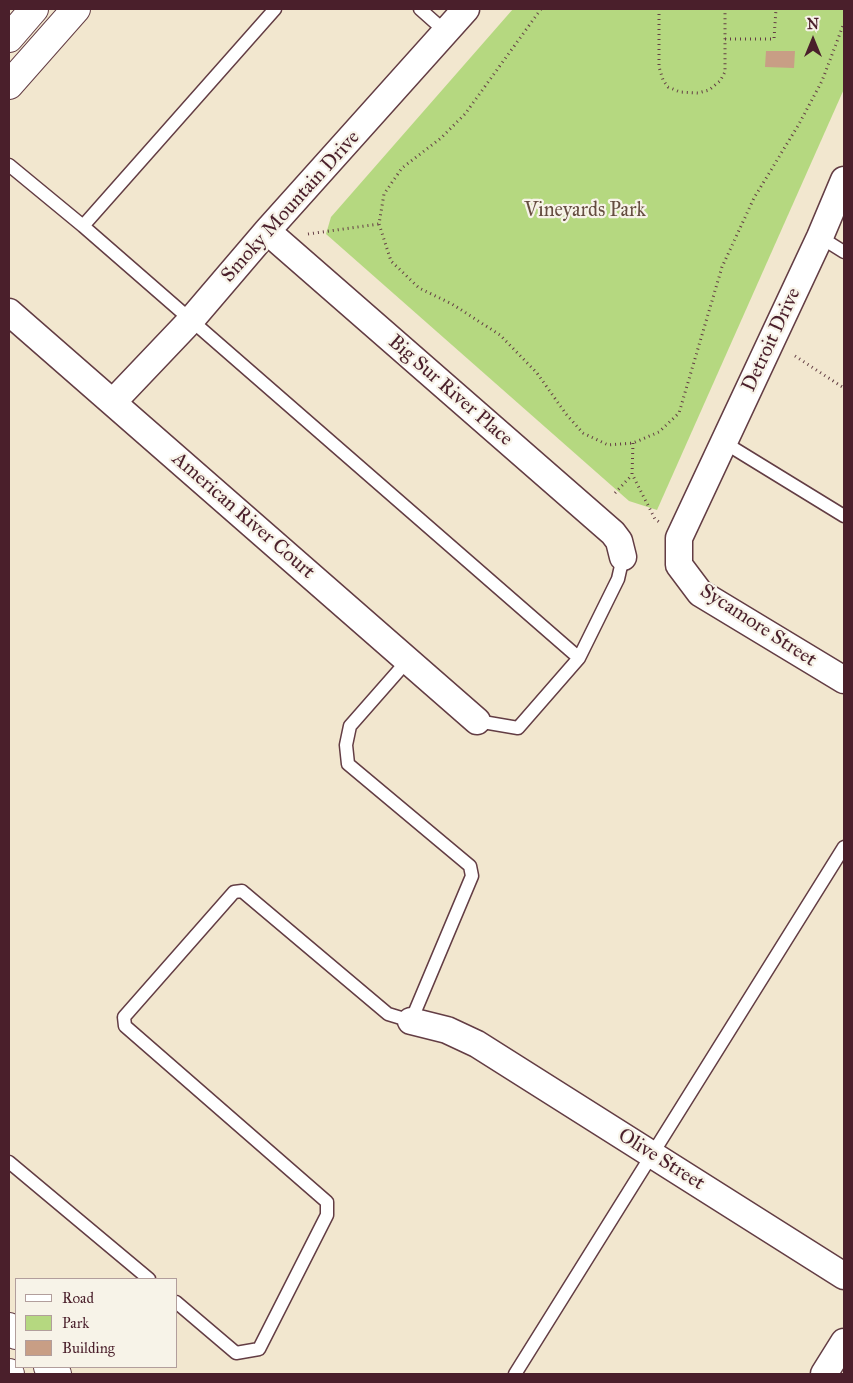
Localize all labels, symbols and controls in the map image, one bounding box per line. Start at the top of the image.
north arrow [788,15,838,65]
text: N [807,16,819,33]
street label: Smoky Mountain Drive [217,126,365,288]
park label: Vineyards Park [524,199,646,223]
street label: Detroit Drive [737,284,807,396]
street label: Big Sur River Place [383,330,517,452]
street label: American River Court [167,447,319,585]
street label: Sycamore Street [695,579,821,673]
street label: Olive Street [613,1124,709,1196]
legend [15,1278,178,1368]
text: Road [62,1289,94,1307]
text: Park [62,1314,89,1332]
text: Building [62,1339,115,1357]

